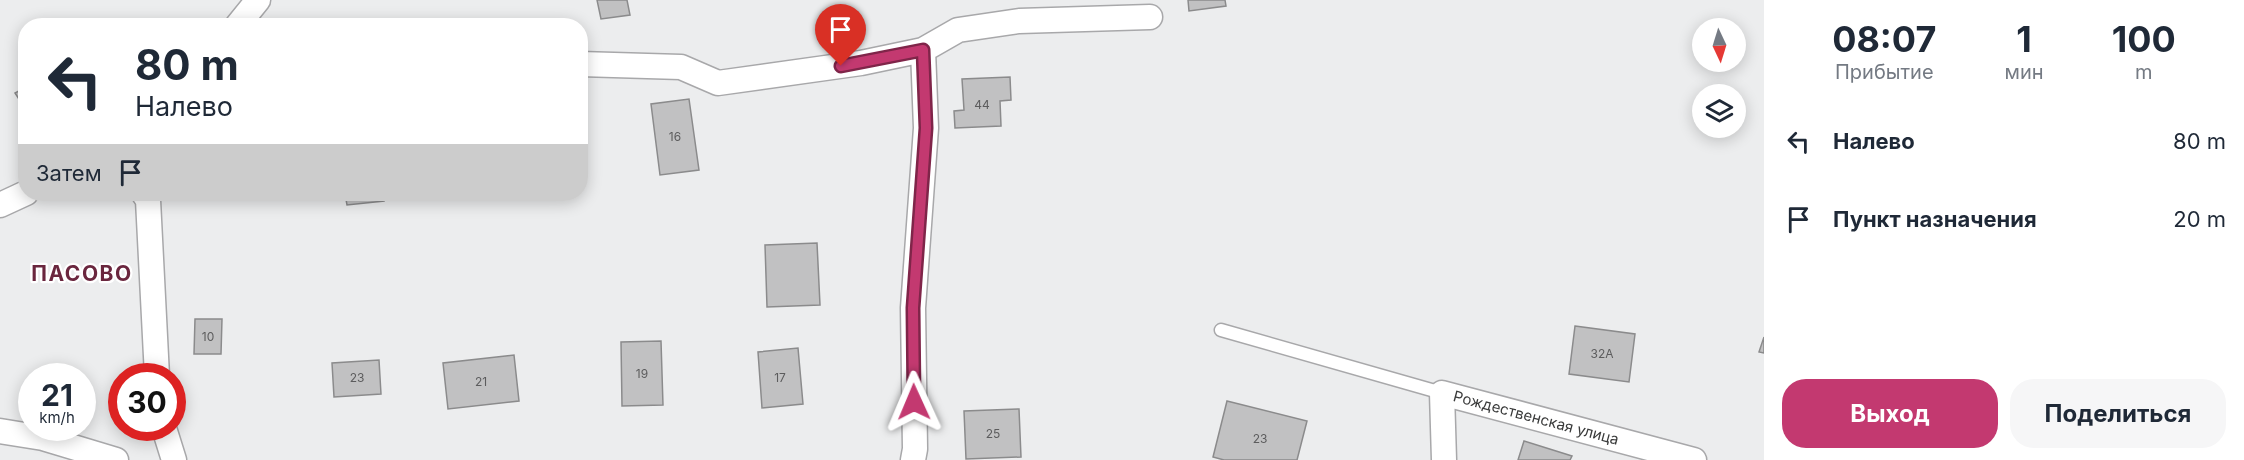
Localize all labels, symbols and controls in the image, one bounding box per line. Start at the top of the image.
pin [815,4,866,66]
icon: arrive [824,13,857,46]
text: 08:07 [1832,17,1936,61]
text: 1 [2016,17,2032,61]
text: 100 [2112,17,2176,61]
north arrow [1692,18,1746,72]
map controls [1692,18,1746,138]
text: 80 m [135,39,239,90]
icon: left [36,42,114,120]
text: Прибытие [1835,60,1934,84]
text: мин [2005,60,2044,84]
text: m [2135,60,2153,84]
button: layers [1692,84,1746,138]
text: Налево [135,90,233,123]
house number: 44 [974,97,990,112]
icon: left [1782,125,1815,158]
text: Налево [1833,128,1915,154]
text: 80 m [2173,128,2226,154]
house number: 16 [669,129,681,144]
icon: arrive [114,156,147,189]
text: Затем [36,160,102,186]
icon: arrive [1782,203,1815,236]
text: Пункт назначения [1833,206,2037,232]
text: 20 m [2173,206,2226,232]
district label: ПАСОВО [31,261,133,286]
house number: 10 [202,329,214,344]
house number: 32А [1590,346,1614,361]
speed limit sign: 30 [108,363,186,441]
house number: 19 [636,366,648,381]
house number: 23 [350,370,364,385]
house number: 17 [774,370,786,385]
position arrow [882,370,946,434]
house number: 21 [475,374,487,389]
text: 21 [41,377,73,413]
button: Выход [1782,379,1998,448]
button: Поделиться [2010,379,2226,448]
street label: Рождественская улица [1451,386,1621,449]
text: km/h [39,408,75,427]
house number: 25 [986,426,1000,441]
house number: 23 [1253,431,1267,446]

